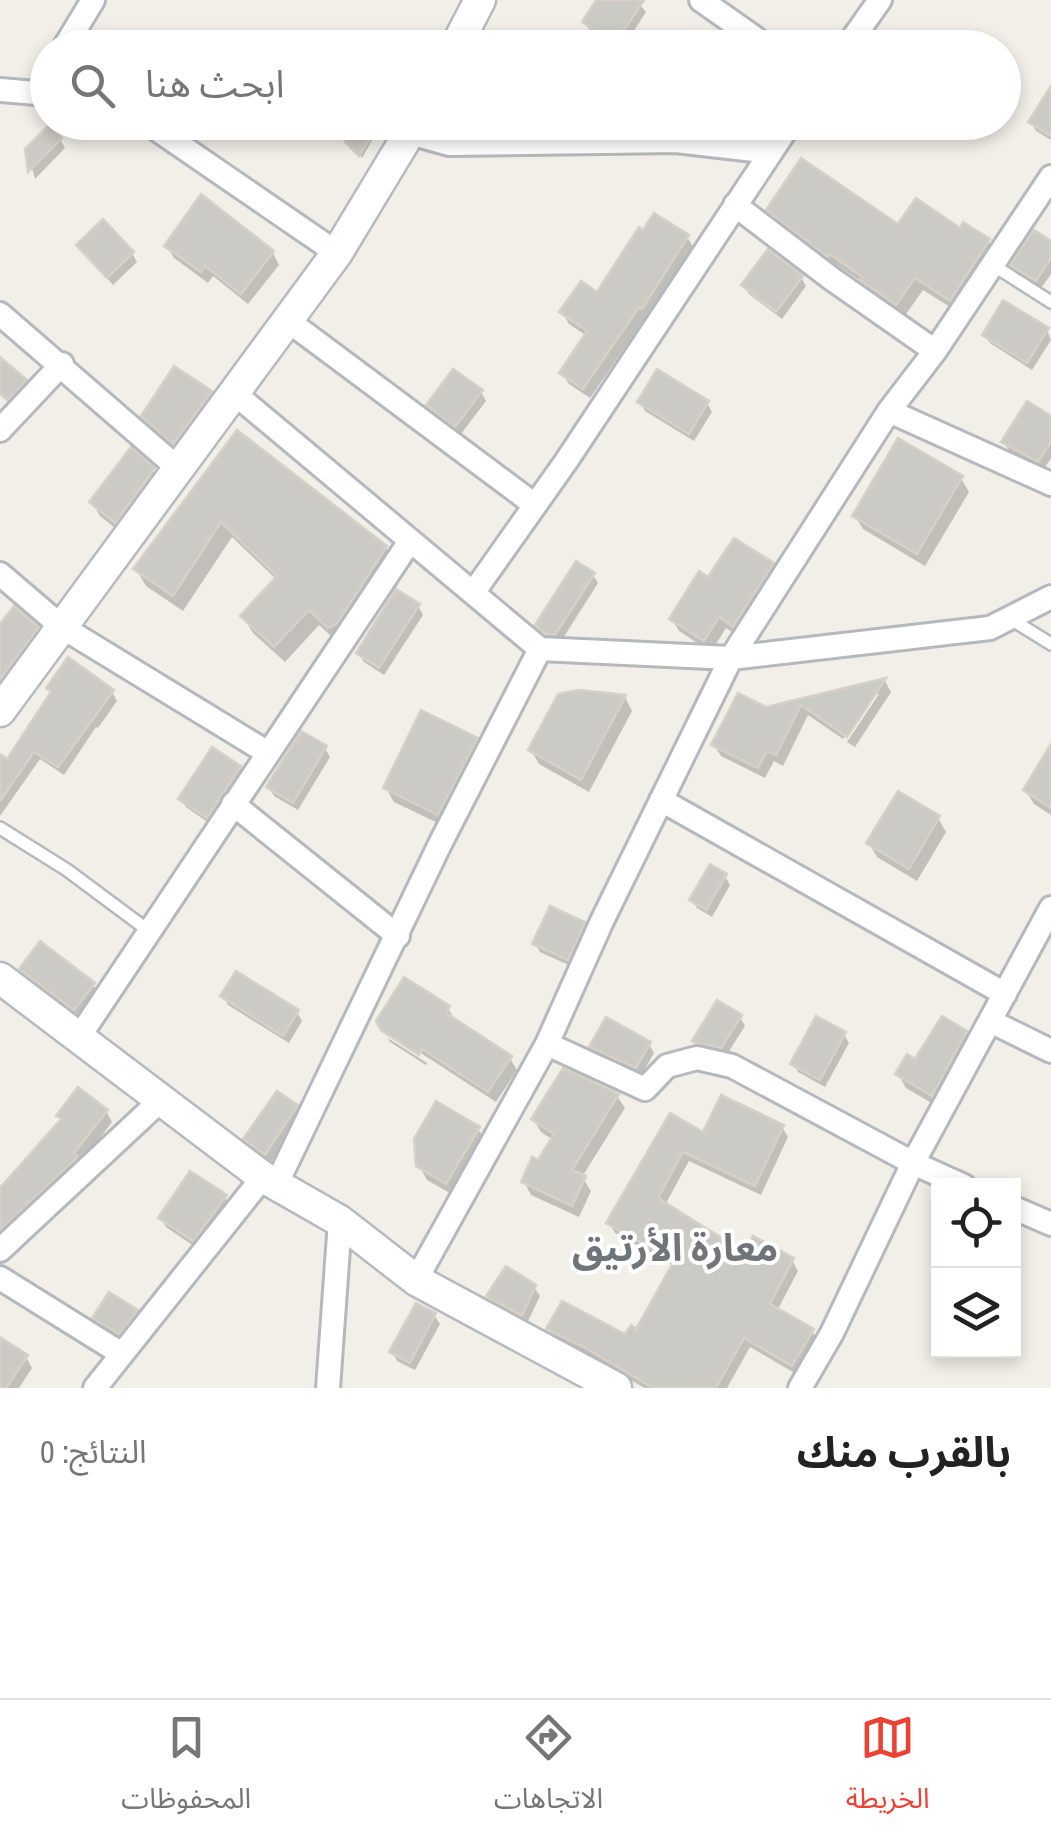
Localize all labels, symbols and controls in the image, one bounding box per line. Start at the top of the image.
search box [30,30,1021,140]
icon: search [65,58,120,113]
text: ابحث هنا [145,58,285,109]
map controls [931,1178,1021,1358]
button: locate [931,1178,1021,1268]
district label: معارة الأرتيق [572,1222,778,1273]
button: layers [931,1268,1021,1358]
text: بالقرب منك [797,1424,1011,1480]
text: النتائج: 0 [40,1430,147,1473]
tab: المحفوظات [121,1710,251,1829]
tab: الاتجاهات [494,1710,603,1829]
tab: الخريطة [846,1710,930,1829]

